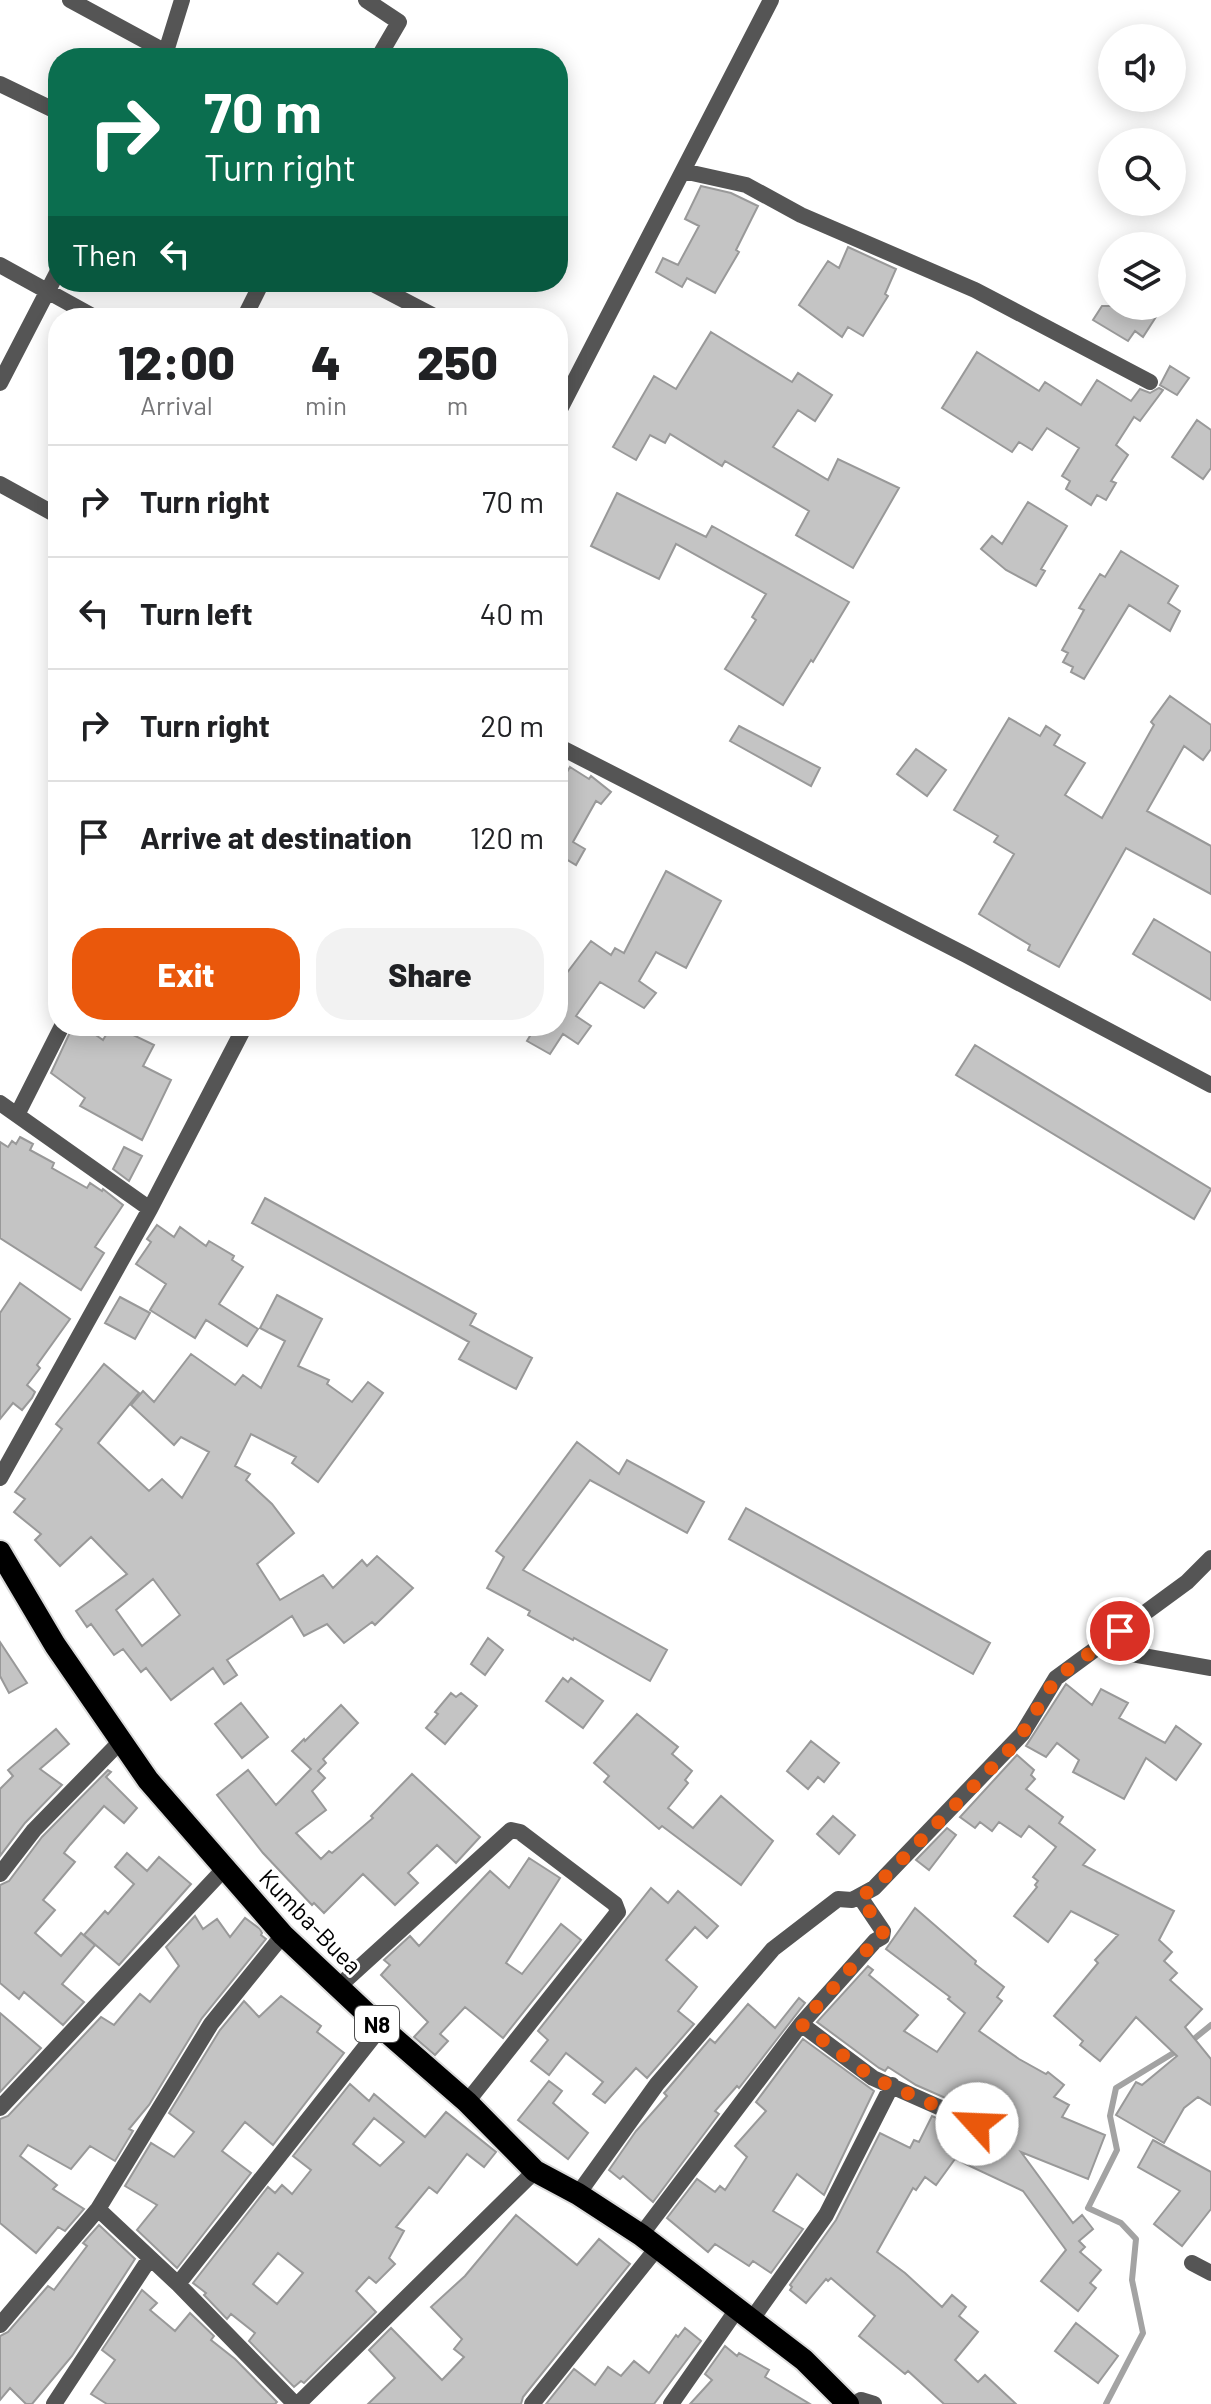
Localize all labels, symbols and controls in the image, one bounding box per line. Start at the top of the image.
map controls [1098,24,1186,320]
button: sound [1098,24,1186,112]
text: 70 m [204,77,322,144]
icon: right [72,80,176,184]
button: search [1098,128,1186,216]
text: Turn right [204,145,356,188]
icon: left [153,232,197,276]
button: layers [1098,232,1186,320]
text: Then [72,236,137,272]
text: 12:00 [118,332,235,390]
text: 4 [311,332,341,390]
text: 250 [417,332,498,390]
text: Arrival [140,389,213,420]
text: min [305,389,347,420]
text: m [447,389,468,420]
icon: right [72,479,116,523]
text: Turn right [140,483,270,519]
text: 70 m [482,483,544,519]
icon: left [72,591,116,635]
text: Turn left [140,595,253,631]
text: 40 m [480,595,544,631]
icon: right [72,703,116,747]
text: Turn right [140,707,270,743]
text: 20 m [480,707,544,743]
icon: arrive [72,815,116,859]
text: Arrive at destination [140,819,412,855]
text: 120 m [470,819,544,855]
button: Exit [72,928,300,1020]
button: Share [316,928,544,1020]
pin [1086,1597,1154,1665]
icon: arrive [1098,1609,1142,1653]
street label: Kumba-Buea [254,1862,368,1980]
road number: N8 [355,2006,399,2042]
position arrow [935,2082,1019,2166]

